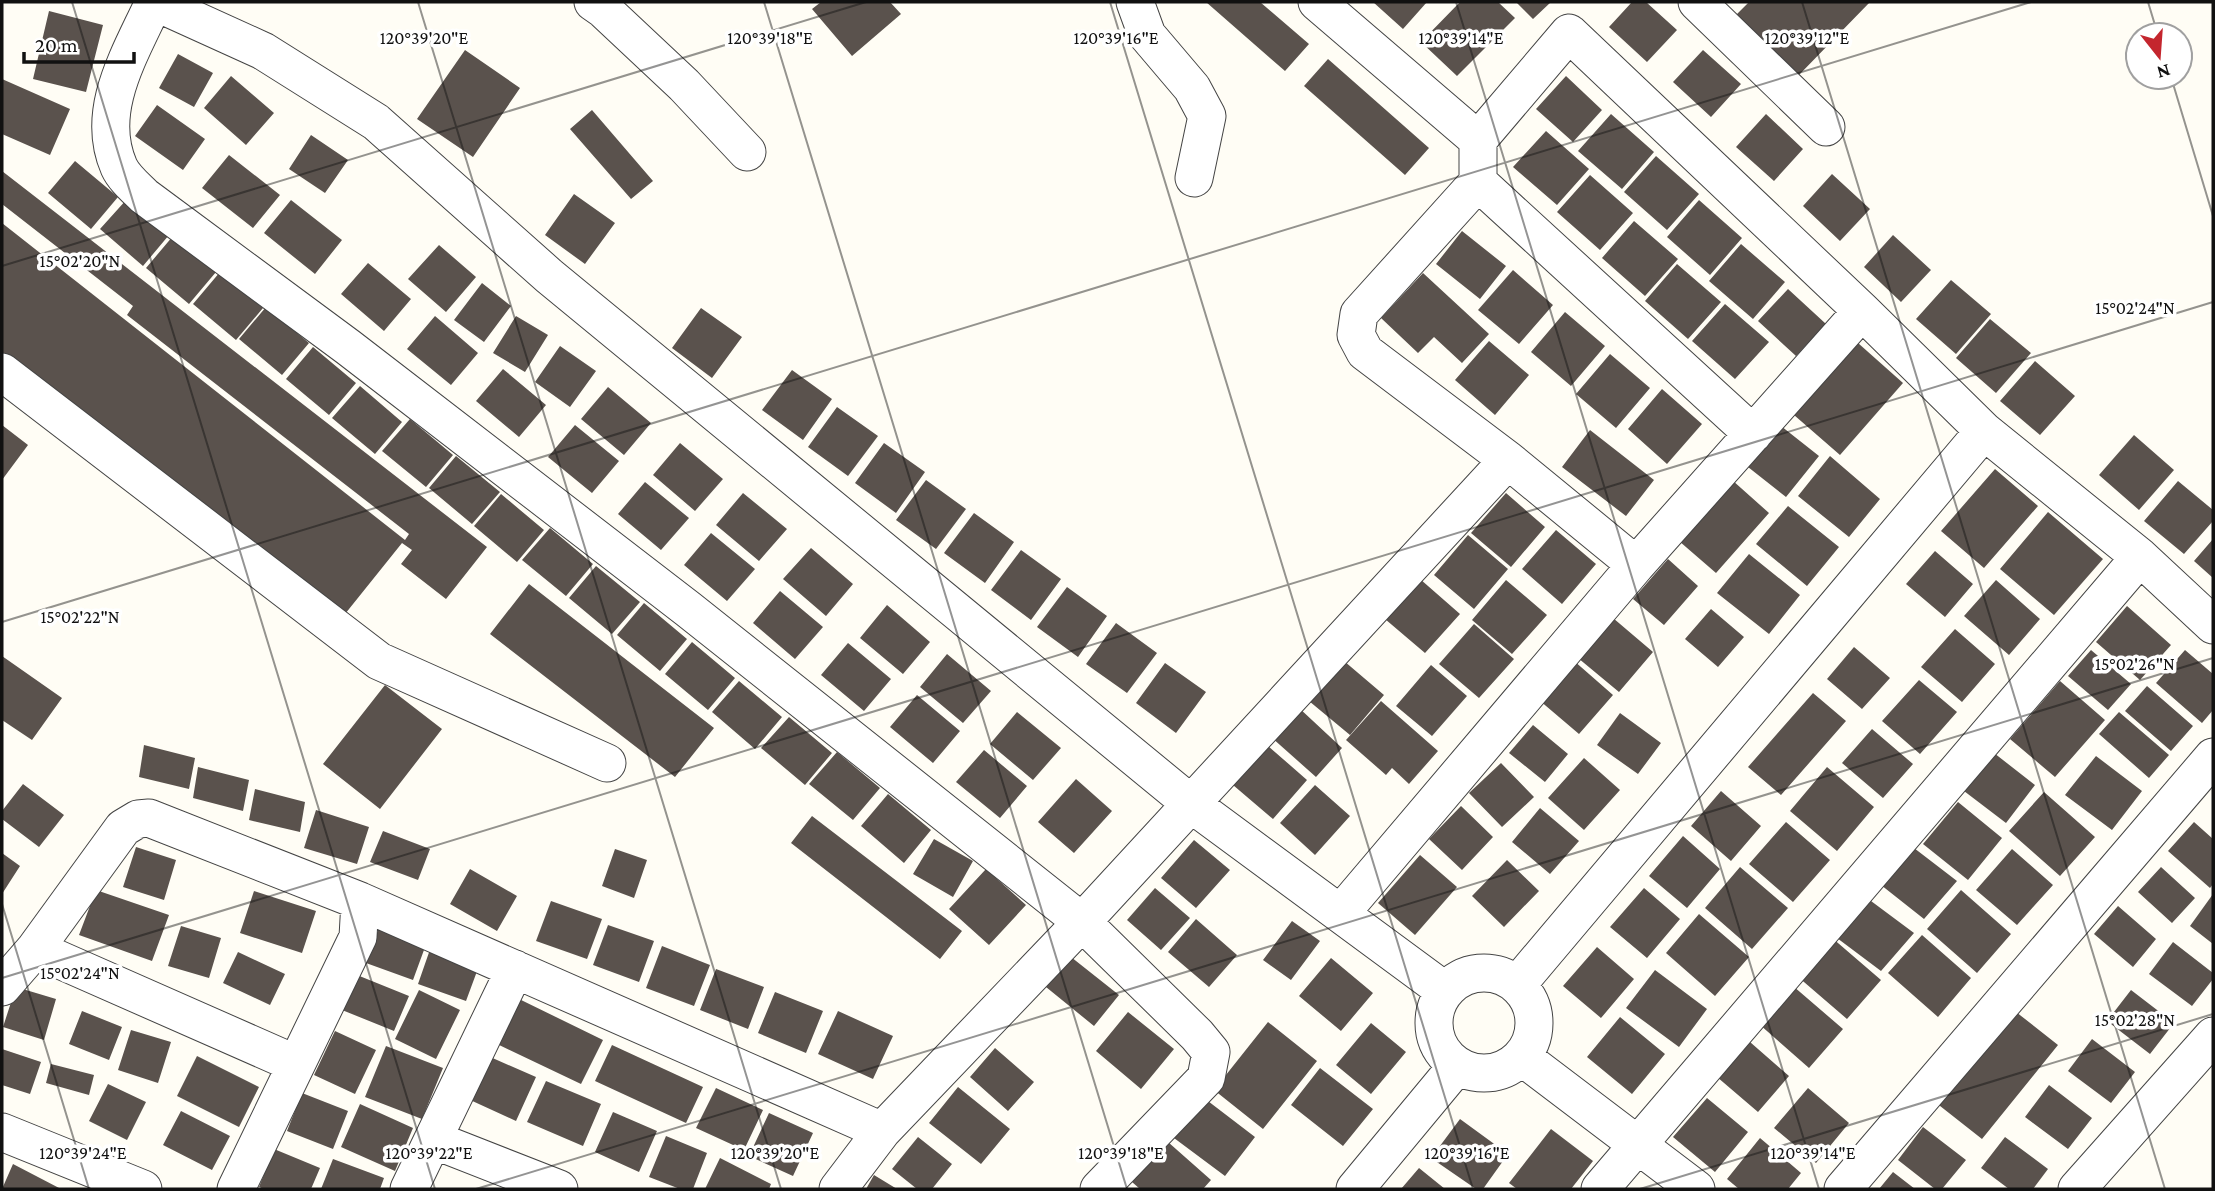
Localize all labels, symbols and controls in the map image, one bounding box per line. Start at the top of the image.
scale bar [24,21,135,65]
north arrow [2124,21,2194,91]
text: 120°39'20"E [380,28,468,48]
text: 120°39'18"E [727,28,813,48]
text: 120°39'16"E [1073,28,1159,48]
text: 120°39'14"E [1419,28,1504,48]
text: 120°39'12"E [1765,28,1849,48]
text: 20 m [35,33,78,57]
text: N [2155,60,2173,84]
text: 15°02'20"N [40,251,121,271]
text: 15°02'24"N [2095,298,2175,318]
text: 15°02'22"N [40,607,120,627]
text: 15°02'26"N [2095,654,2175,674]
text: 15°02'24"N [40,963,120,983]
text: 15°02'28"N [2095,1010,2175,1030]
text: 120°39'24"E [39,1143,127,1163]
text: 120°39'22"E [386,1143,473,1163]
text: 120°39'20"E [731,1143,819,1163]
text: 120°39'18"E [1078,1143,1164,1163]
text: 120°39'16"E [1424,1143,1510,1163]
text: 120°39'14"E [1771,1143,1856,1163]

